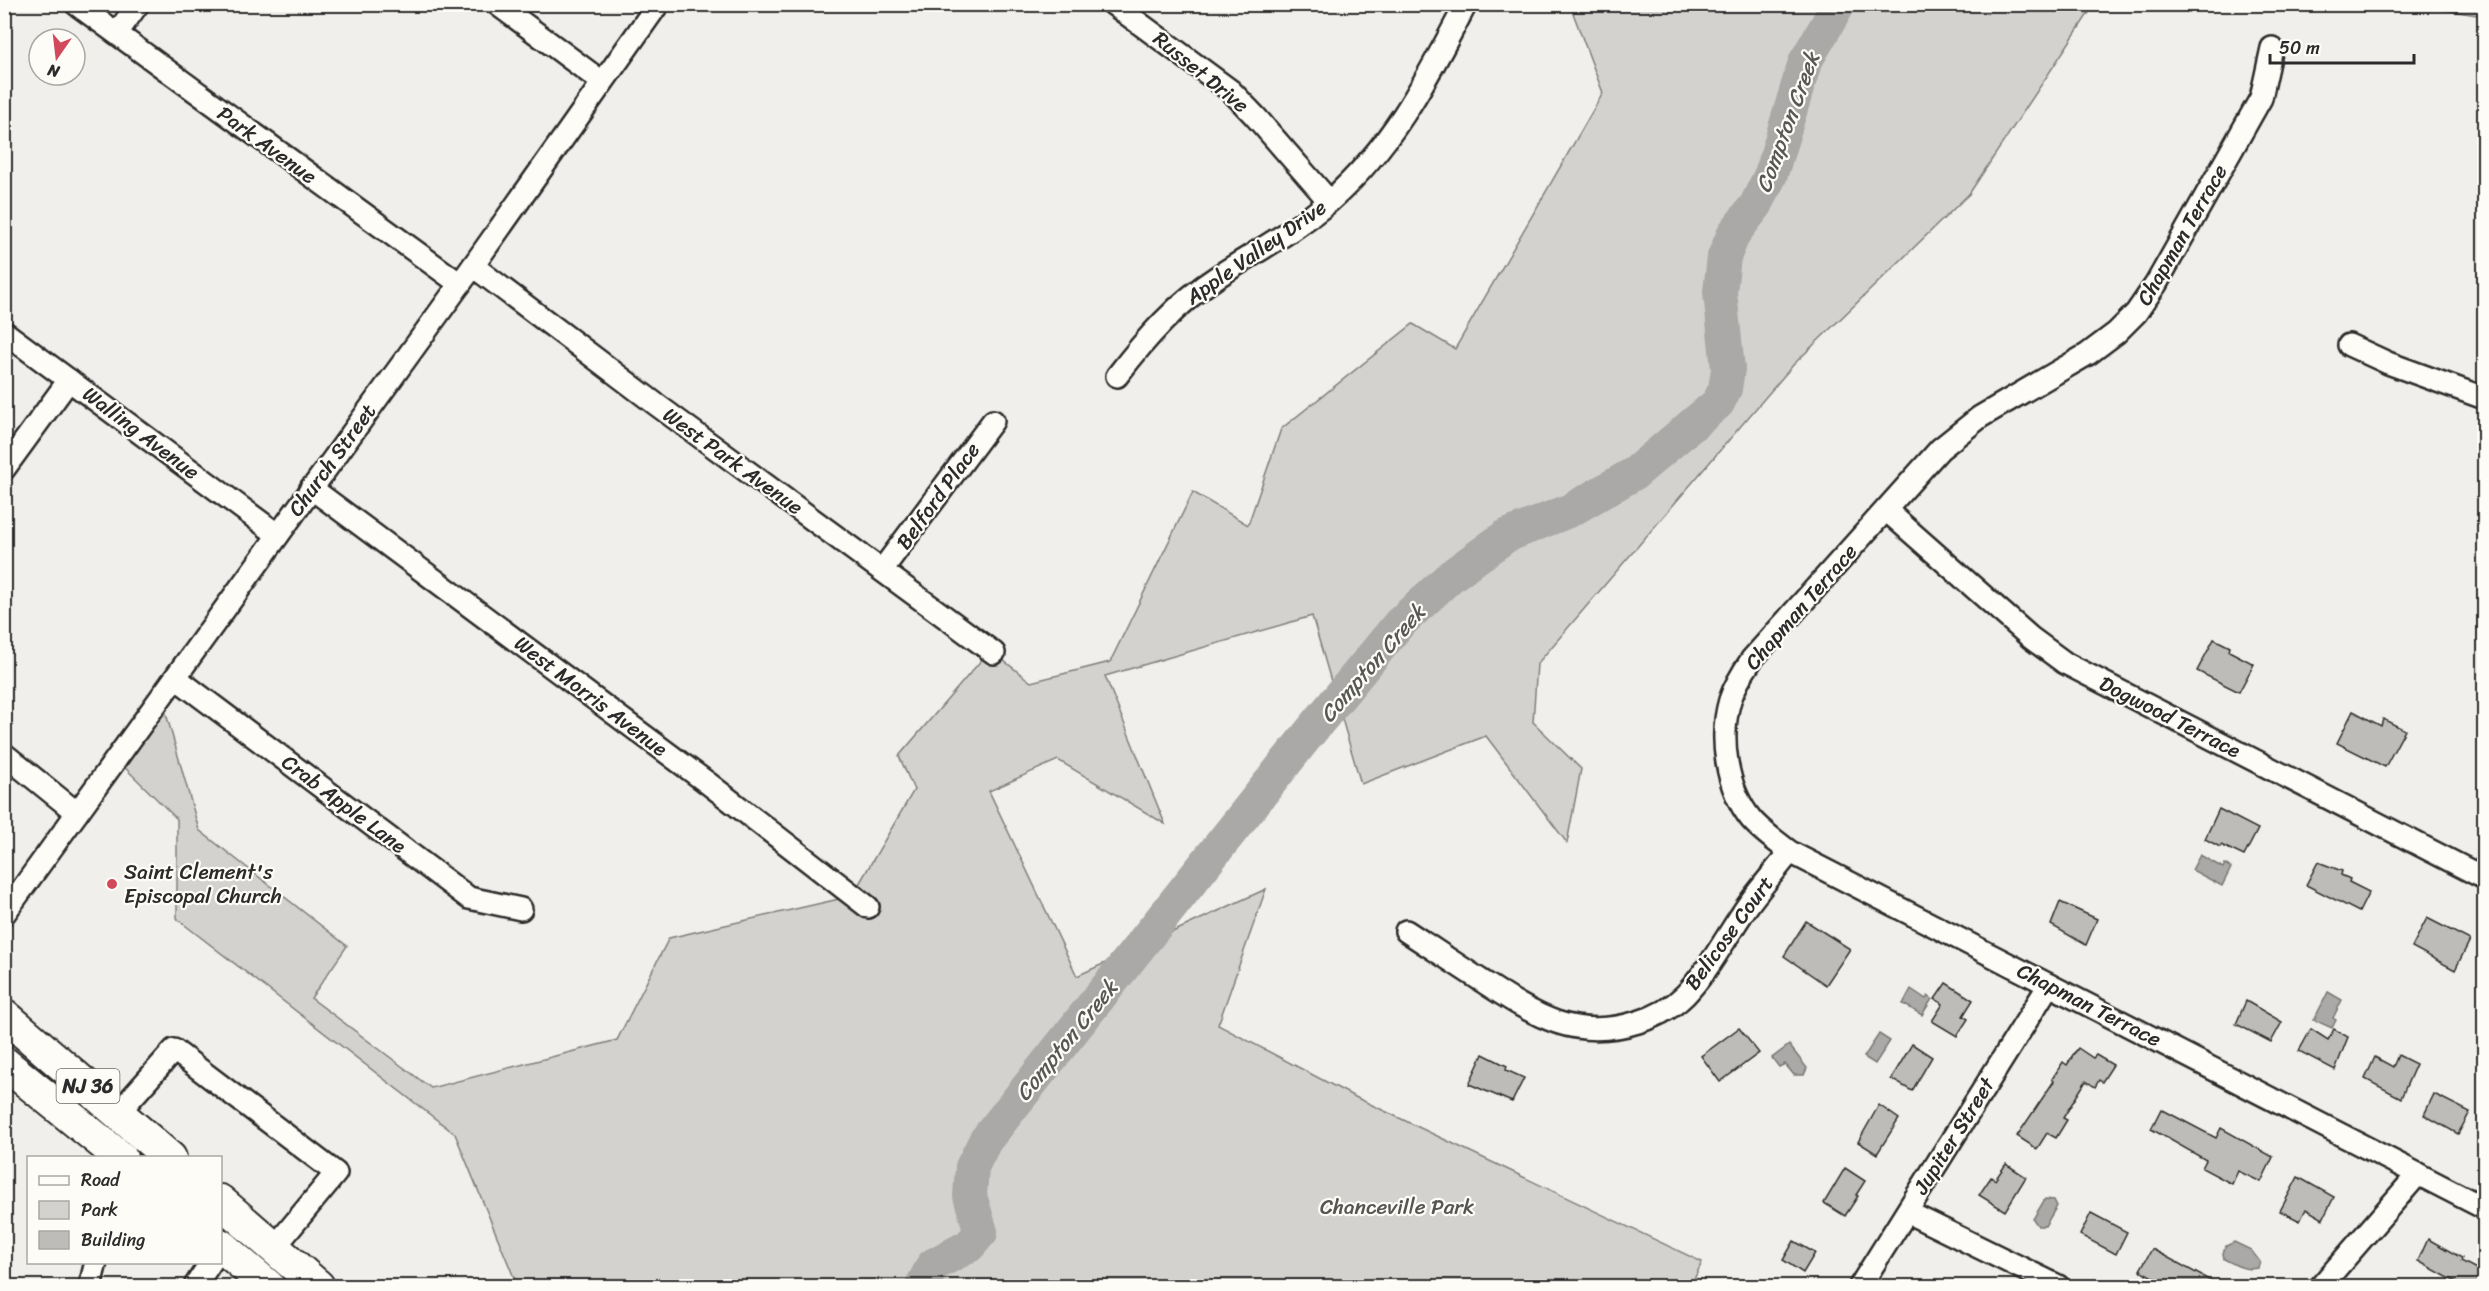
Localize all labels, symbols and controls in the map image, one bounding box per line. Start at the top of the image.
street label: Russet Drive [1144,21,1258,123]
north arrow [27,27,87,87]
scale bar [2270,27,2414,65]
text: 50 m [2279,32,2320,64]
water label: Compton Creek [1744,45,1831,198]
text: N [44,55,63,87]
street label: Park Avenue [209,95,325,195]
street label: Chapman Terrace [2126,157,2238,313]
street label: Apple Valley Drive [1176,189,1335,316]
street label: Walling Avenue [74,376,208,490]
street label: Church Street [278,395,386,525]
street label: West Park Avenue [654,397,812,525]
street label: Belford Place [886,434,990,558]
street label: Chapman Terrace [1735,535,1867,679]
water label: Compton Creek [1309,594,1436,732]
street label: West Morris Avenue [506,625,676,767]
street label: Dogwood Terrace [2092,665,2248,769]
street label: Crab Apple Lane [273,744,415,864]
place label: Saint Clement's Episcopal Church [124,853,282,915]
street label: Belicose Court [1674,867,1784,999]
marker: Saint Clement's Episcopal Church [105,877,119,891]
street label: Chapman Terrace [2010,952,2168,1058]
water label: Compton Creek [1005,970,1129,1110]
street label: Jupiter Street [1902,1068,2006,1203]
road number: NJ 36 [56,1069,119,1103]
legend [27,1156,222,1264]
text: Road [81,1164,121,1196]
park label: Chanceville Park [1320,1188,1474,1226]
text: Park [81,1194,118,1226]
text: Building [81,1224,145,1256]

